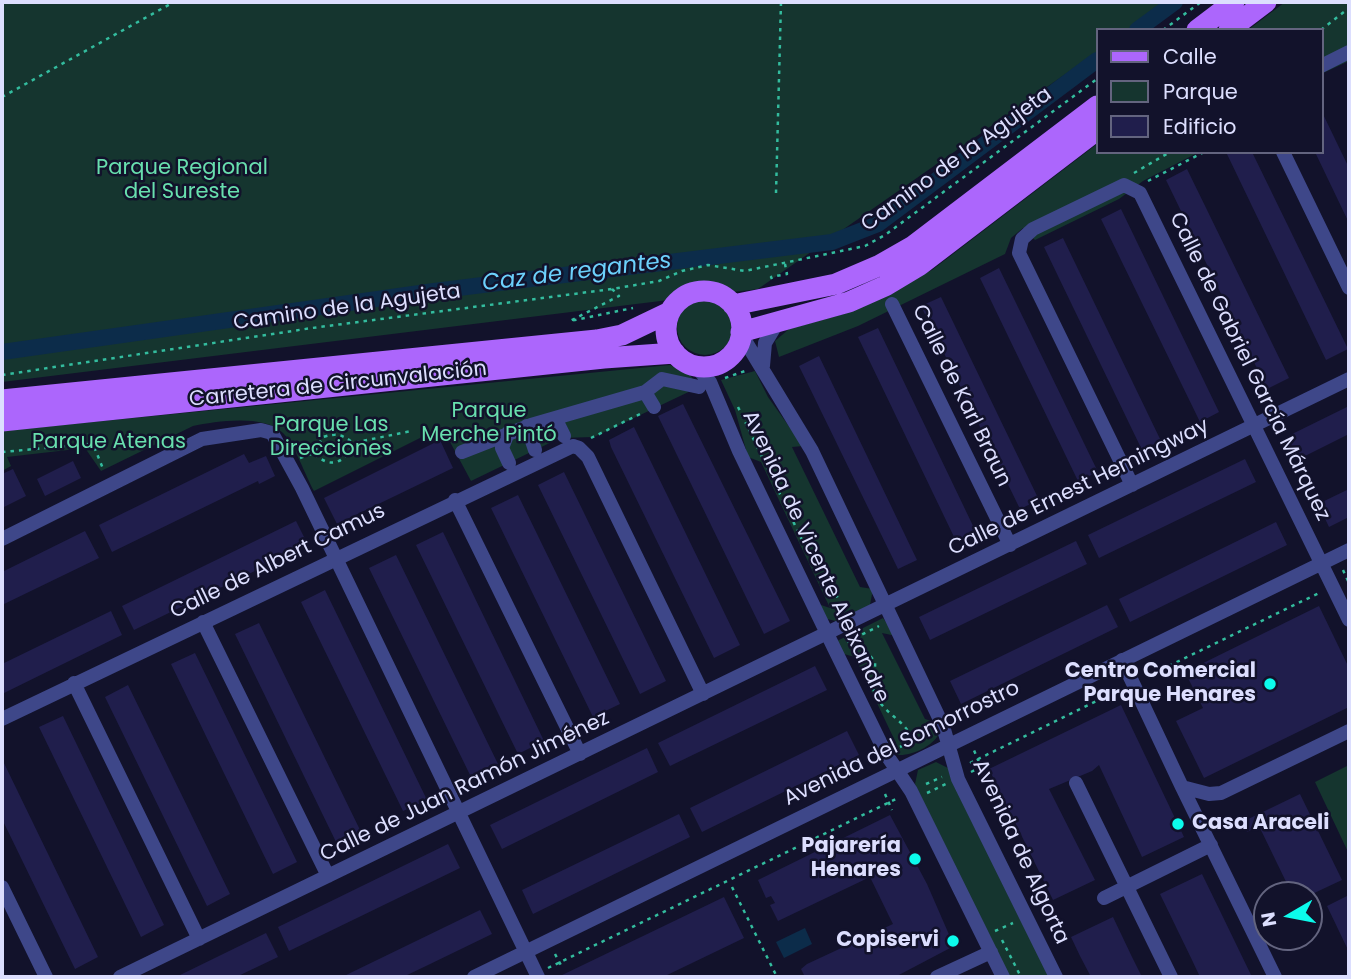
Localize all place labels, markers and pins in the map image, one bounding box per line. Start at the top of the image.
place label: Centro Comercial Parque Henares [1065,659,1256,709]
marker: Centro Comercial Parque Henares [1262,676,1278,692]
place label: Casa Araceli [1192,811,1329,837]
marker: Casa Araceli [1170,816,1186,832]
place label: Pajarería Henares [801,834,901,884]
marker: Pajarería Henares [907,851,923,867]
place label: Copiservi [836,928,939,954]
marker: Copiservi [945,933,961,949]

